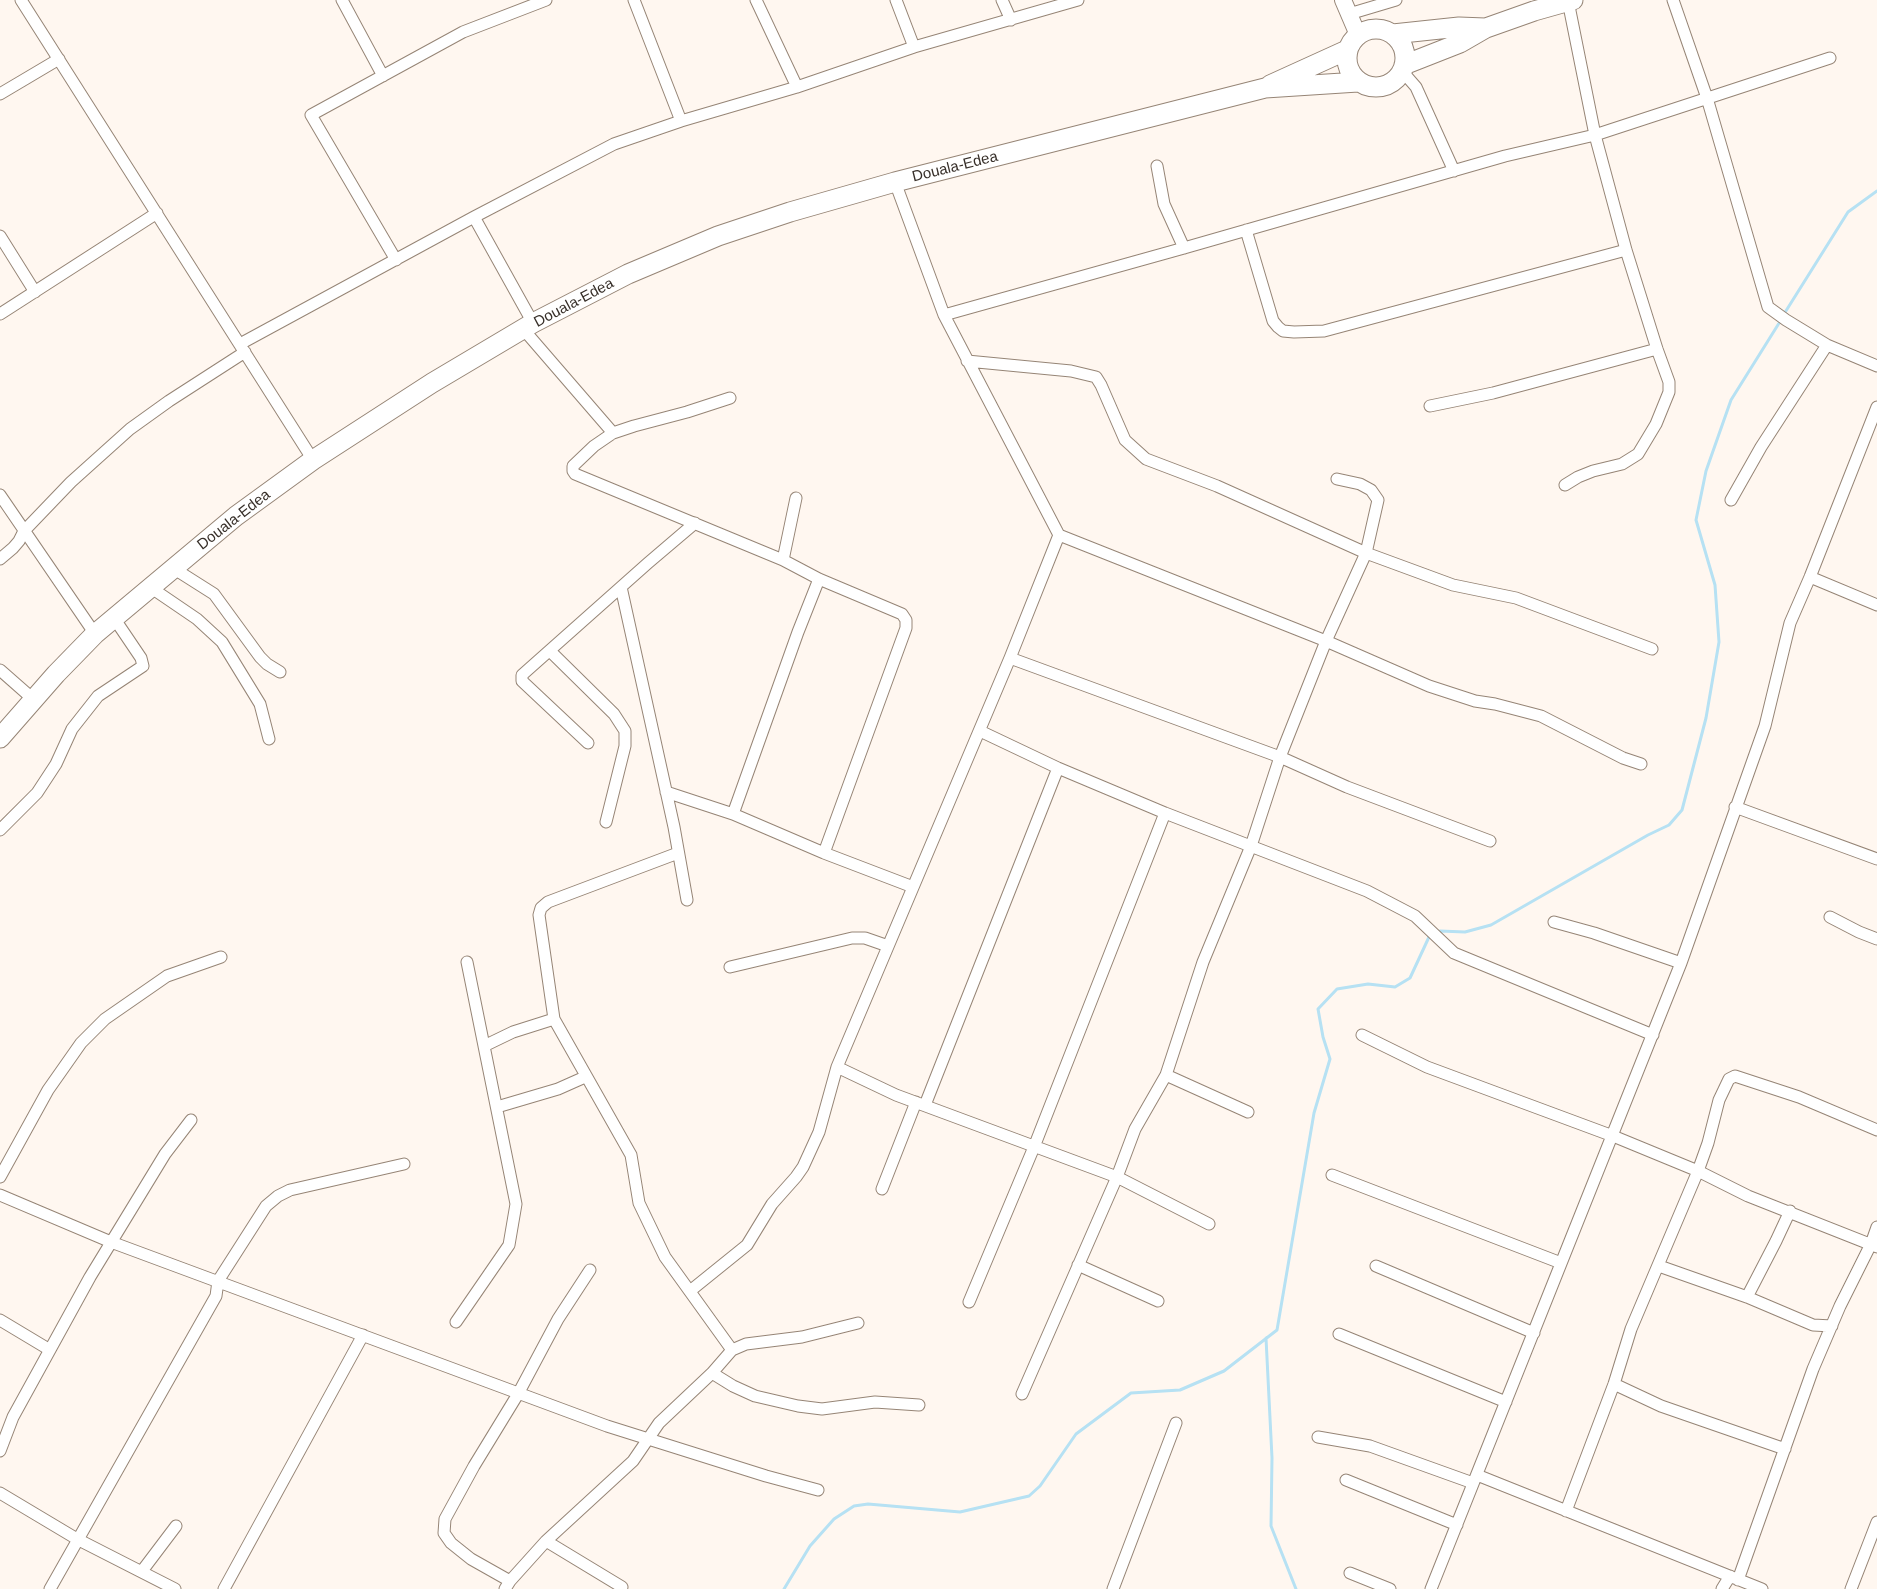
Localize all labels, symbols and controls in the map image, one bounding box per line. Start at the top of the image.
street label: Douala-Edea [910,148,1000,186]
street label: Douala-Edea [531,274,617,332]
street label: Douala-Edea [194,486,274,554]

